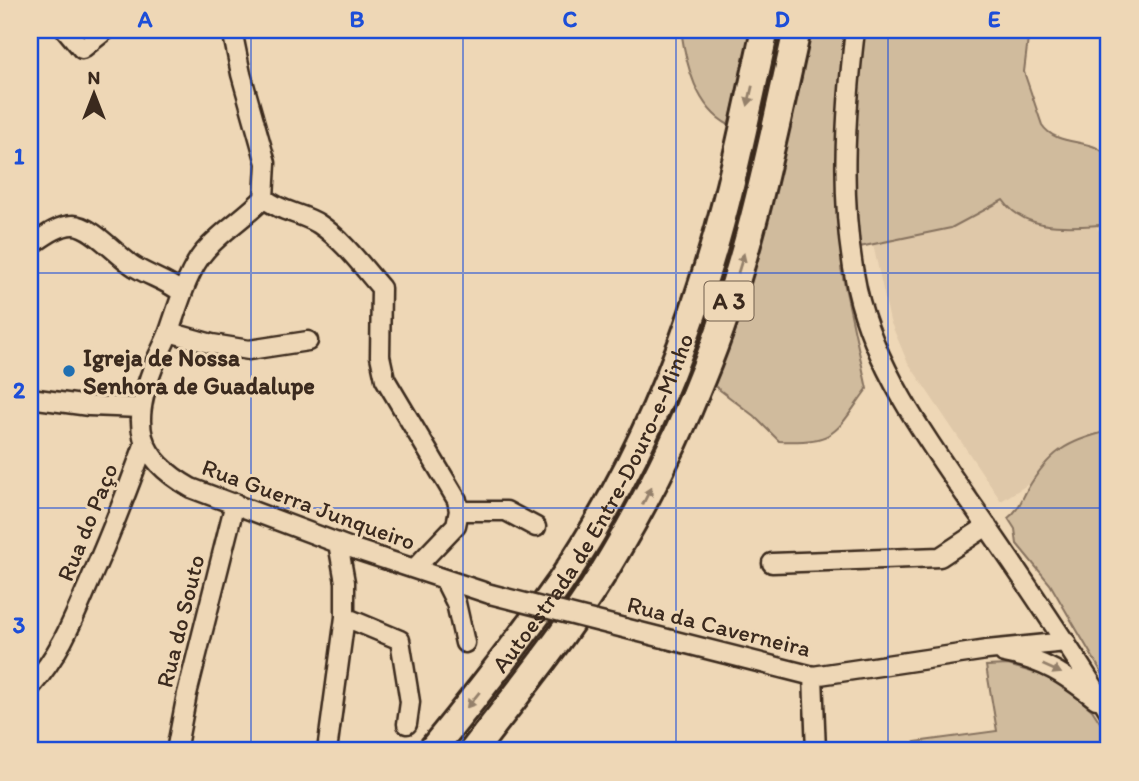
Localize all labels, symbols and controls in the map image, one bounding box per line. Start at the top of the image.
text: A [137,5,153,33]
text: B [350,5,365,33]
text: C [563,5,578,33]
text: D [774,5,790,33]
text: E [988,5,1001,33]
north arrow [60,60,130,130]
text: N [88,66,100,89]
one-way arrow [744,85,755,107]
text: 1 [14,142,25,170]
one-way arrow [737,252,747,273]
road number: A 3 [704,282,754,320]
street label: Autoestrada de Entre-Douro-e-Minho [485,329,699,678]
place label: Igreja de Nossa Senhora de Guadalupe [83,343,315,401]
marker: Igreja de Nossa Senhora de Guadalupe [61,363,77,379]
text: 2 [13,376,26,404]
street label: Rua Guerra Junqueiro [198,452,420,556]
street label: Rua do Paço [50,459,124,585]
one-way arrow [641,486,652,506]
street label: Rua do Souto [149,552,211,690]
street label: Rua da Caverneira [624,589,814,663]
text: 3 [13,611,26,639]
one-way arrow [1042,663,1062,675]
one-way arrow [466,691,481,708]

